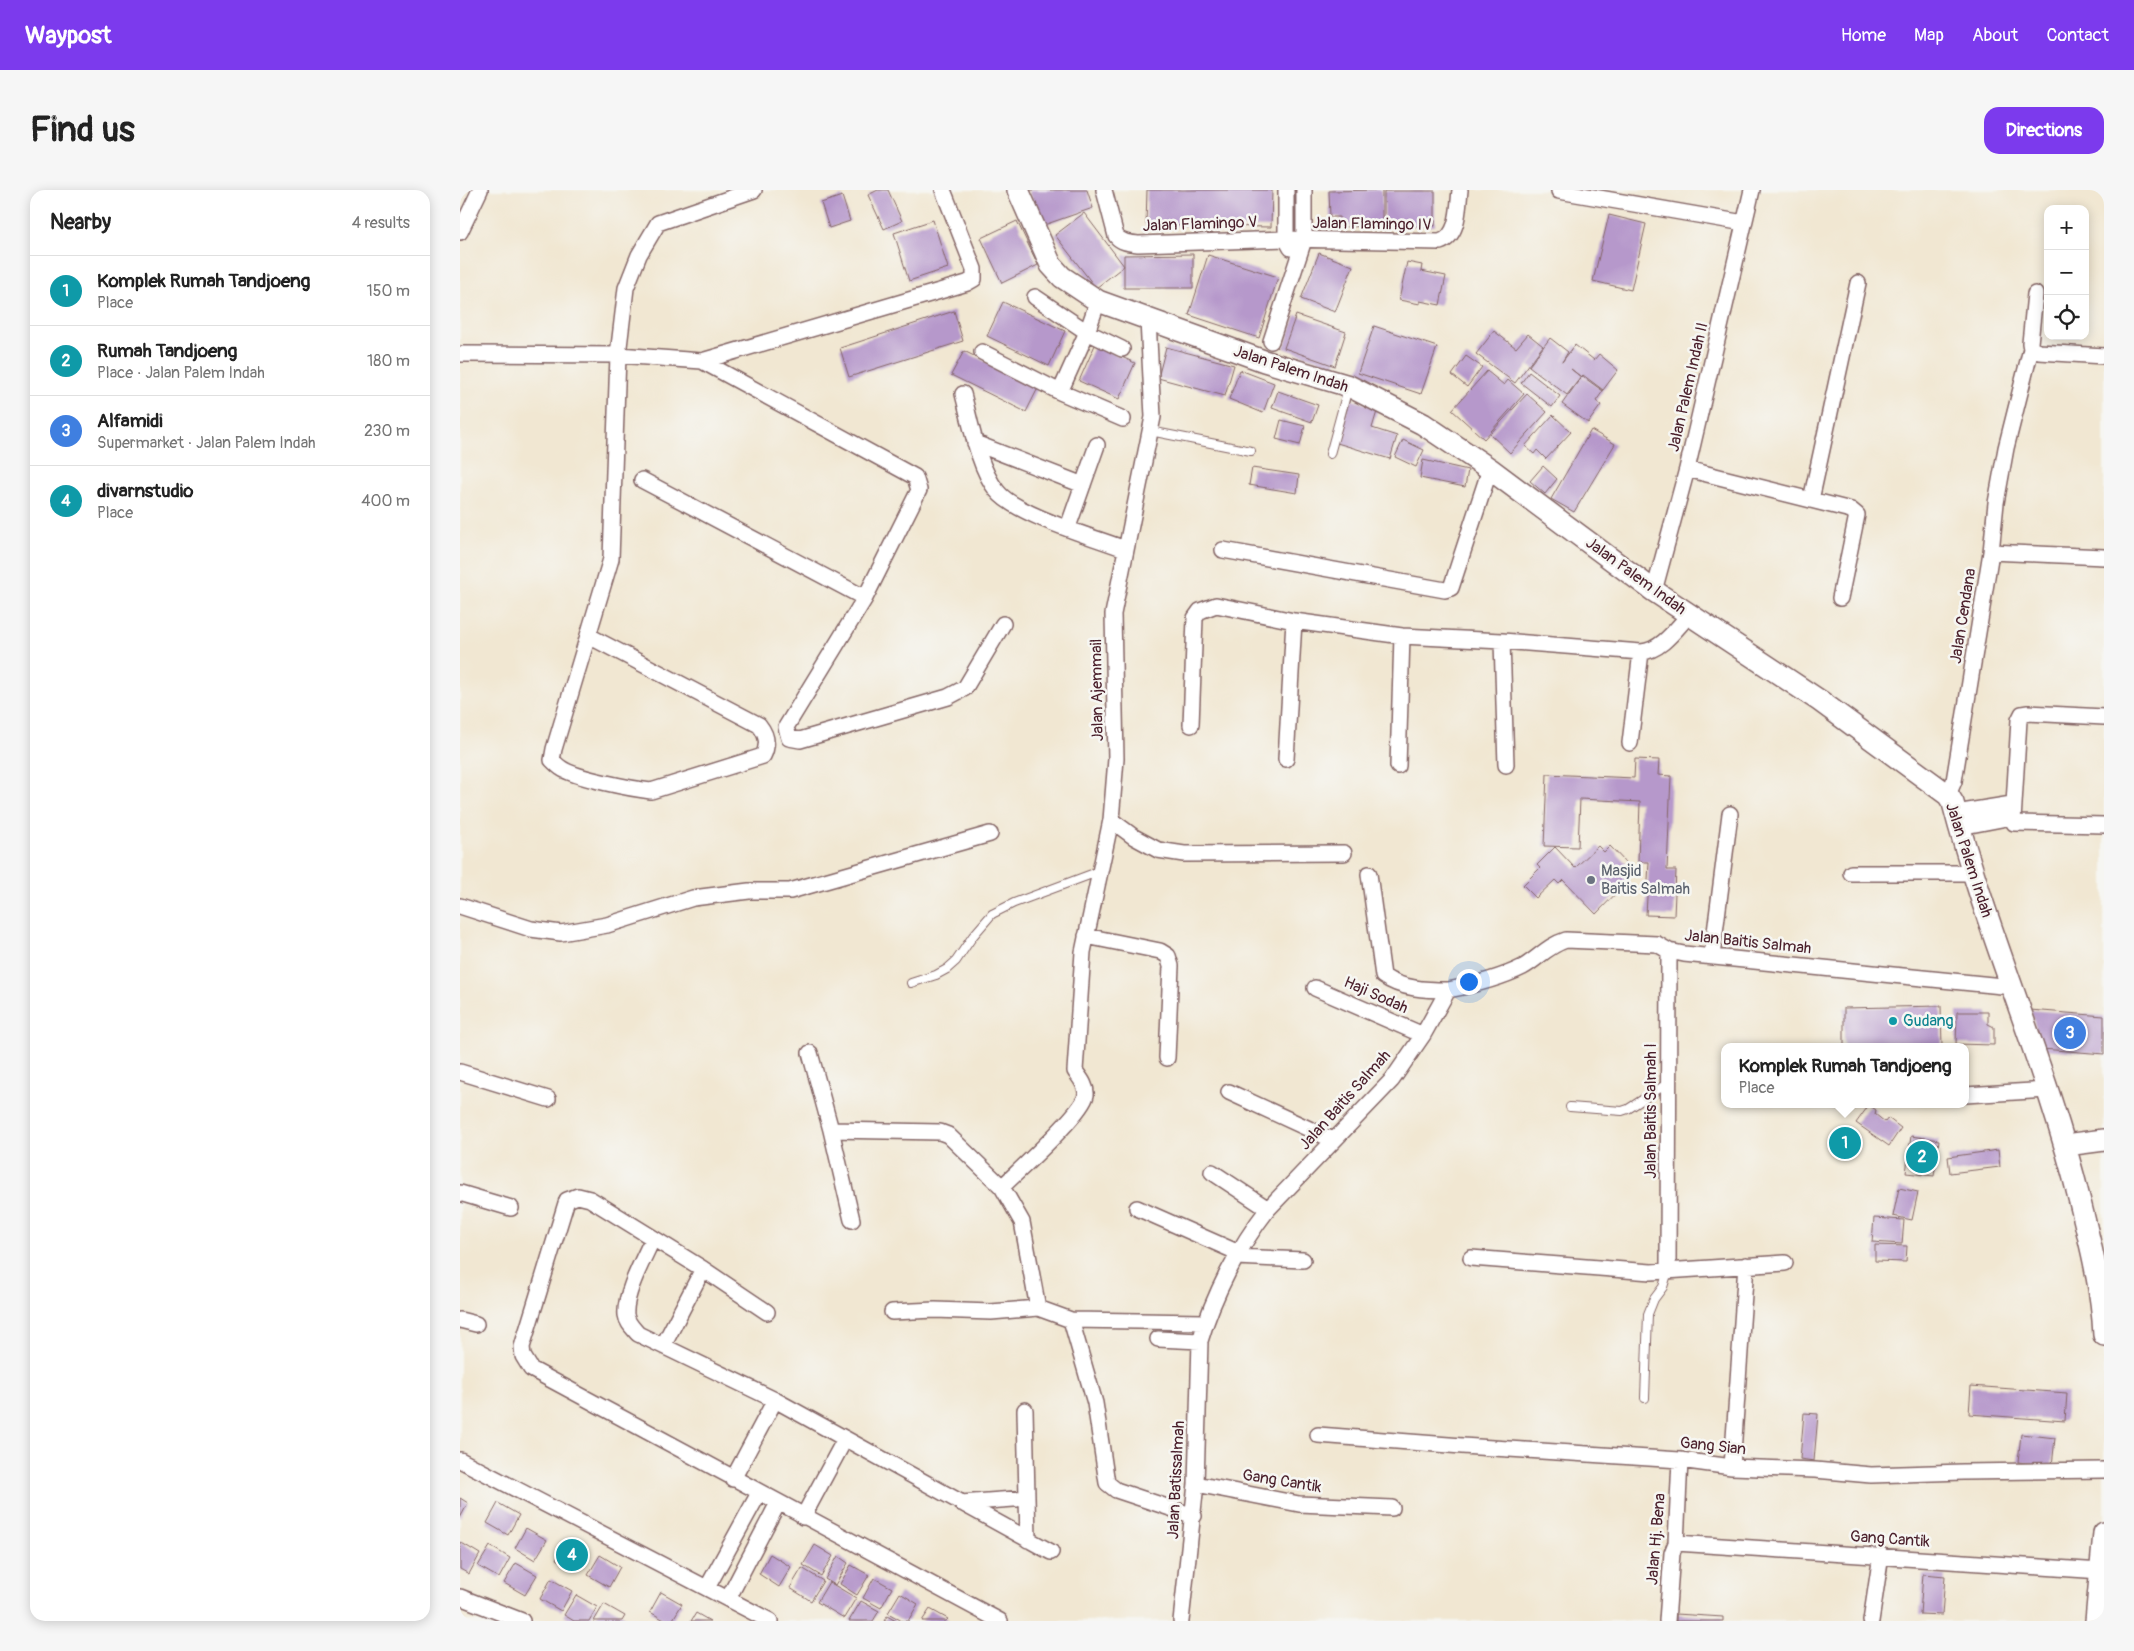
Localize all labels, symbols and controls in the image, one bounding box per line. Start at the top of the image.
text: Waypost [25,21,112,50]
text: Home [1841,24,1886,47]
text: Map [1914,24,1944,47]
text: About [1972,24,2018,47]
text: Contact [2046,24,2109,47]
button: Directions [1984,107,2104,154]
text: Find us [30,108,135,152]
map controls [2044,205,2089,340]
button: + [2044,205,2089,250]
text: Nearby [50,209,111,236]
street label: Jalan Flamingo V [1142,212,1258,236]
text: 4 results [352,213,410,233]
street label: Jalan Flamingo IV [1312,213,1432,235]
button: − [2044,250,2089,295]
text: Komplek Rumah Tandjoeng [97,269,310,293]
text: 1 [63,281,69,301]
text: 150 m [366,281,410,301]
text: Place [97,293,133,313]
button: locate [2044,295,2089,340]
street label: Jalan Palem Indah II [1663,320,1713,454]
text: Rumah Tandjoeng [97,339,237,363]
street label: Jalan Palem Indah [1231,341,1351,397]
text: 2 [62,351,70,371]
text: 180 m [367,351,410,371]
text: Place · Jalan Palem Indah [97,363,265,383]
text: Alfamidi [97,409,163,433]
text: 3 [62,421,70,441]
text: 230 m [364,421,410,441]
text: Supermarket · Jalan Palem Indah [97,433,316,453]
text: divarnstudio [97,479,193,503]
text: 4 [61,491,71,511]
text: 400 m [361,491,410,511]
text: Place [97,503,133,523]
street label: Jalan Palem Indah [1582,533,1690,619]
street label: Jalan Cendana [1946,567,1980,665]
street label: Jalan Ajemmail [1086,638,1108,742]
street label: Jalan Palem Indah [1941,800,1997,920]
place label: Masjid Baitis Salmah [1601,861,1690,899]
marker: Masjid Baitis Salmah [1585,874,1597,886]
street label: Jalan Baitis Salmah [1684,925,1812,959]
your location [1456,969,1482,995]
street label: Haji Sodah [1341,972,1411,1018]
place label: Gudang [1903,1011,1954,1031]
pin: 3 [2054,1014,2086,1052]
marker: Gudang [1887,1015,1899,1027]
street label: Jalan Baitis Salmah I [1641,1043,1661,1179]
popup [1721,1043,1969,1108]
street label: Jalan Baitis Salmah [1295,1046,1395,1154]
text: Komplek Rumah Tandjoeng [1738,1054,1952,1078]
text: Place [1738,1078,1775,1098]
pin: 1 [1829,1124,1861,1162]
pin: 2 [1906,1138,1938,1176]
street label: Jalan Batissalmah [1163,1420,1189,1540]
street label: Gang Sian [1679,1433,1747,1459]
street label: Gang Cantik [1241,1465,1323,1497]
street label: Jalan Hj. Bena [1642,1492,1670,1586]
street label: Gang Cantik [1849,1526,1931,1552]
pin: 4 [556,1536,588,1574]

